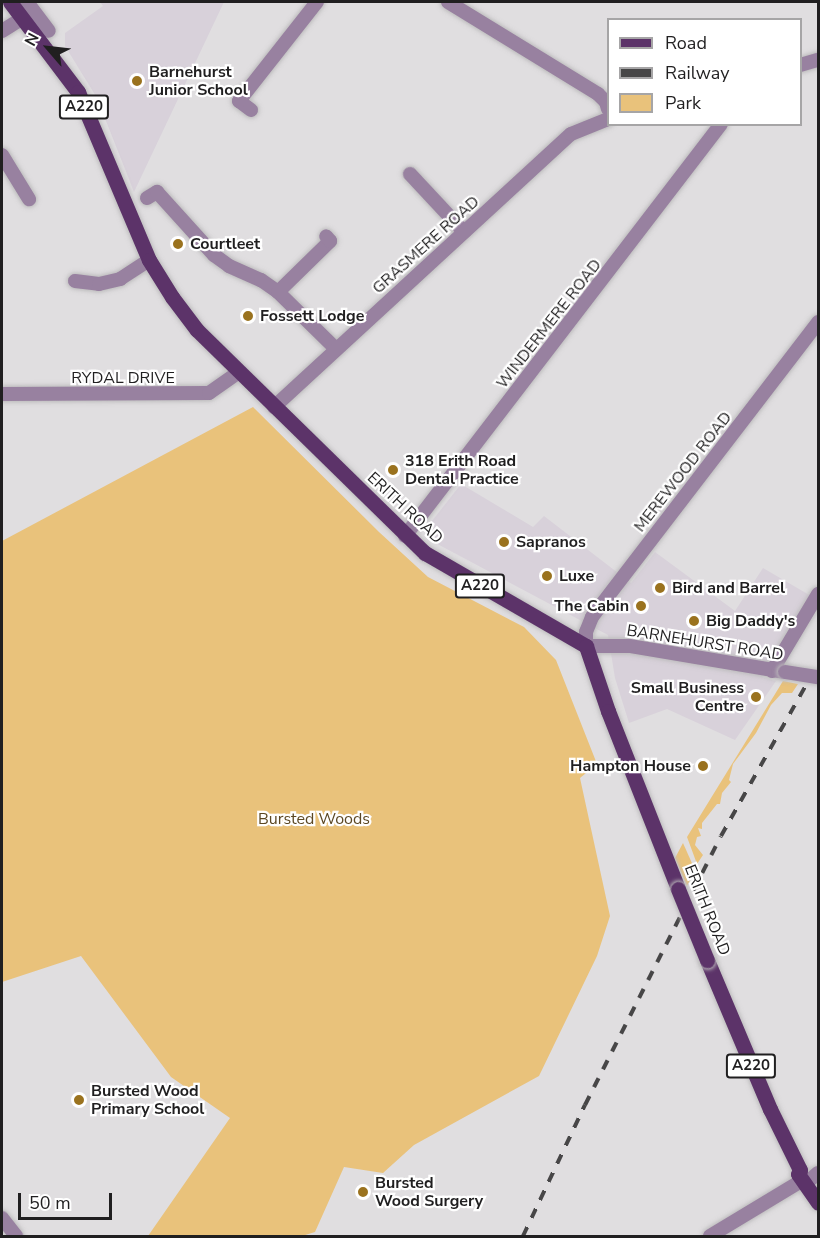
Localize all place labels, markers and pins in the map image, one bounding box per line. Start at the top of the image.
place label: Barnehurst Junior School [149,62,248,100]
marker: Barnehurst Junior School [130,74,144,88]
place label: Courtleet [190,234,260,254]
marker: Courtleet [171,237,185,251]
place label: Fossett Lodge [260,306,364,326]
marker: Fossett Lodge [241,309,255,323]
place label: 318 Erith Road Dental Practice [405,451,519,489]
marker: 318 Erith Road Dental Practice [386,463,400,477]
place label: Sapranos [516,532,586,552]
marker: Sapranos [497,535,511,549]
place label: Luxe [559,566,594,586]
marker: Luxe [540,569,554,583]
place label: Bird and Barrel [672,578,785,598]
marker: Bird and Barrel [653,581,667,595]
place label: The Cabin [554,596,629,616]
marker: The Cabin [634,599,648,613]
place label: Big Daddy's [706,611,795,631]
marker: Big Daddy's [687,614,701,628]
place label: Small Business Centre [631,678,744,716]
marker: Small Business Centre [749,690,763,704]
place label: Hampton House [570,756,691,776]
marker: Hampton House [696,759,710,773]
place label: Bursted Wood Primary School [91,1081,204,1119]
marker: Bursted Wood Primary School [72,1093,86,1107]
place label: Bursted Wood Surgery [375,1173,483,1211]
marker: Bursted Wood Surgery [356,1185,370,1199]

